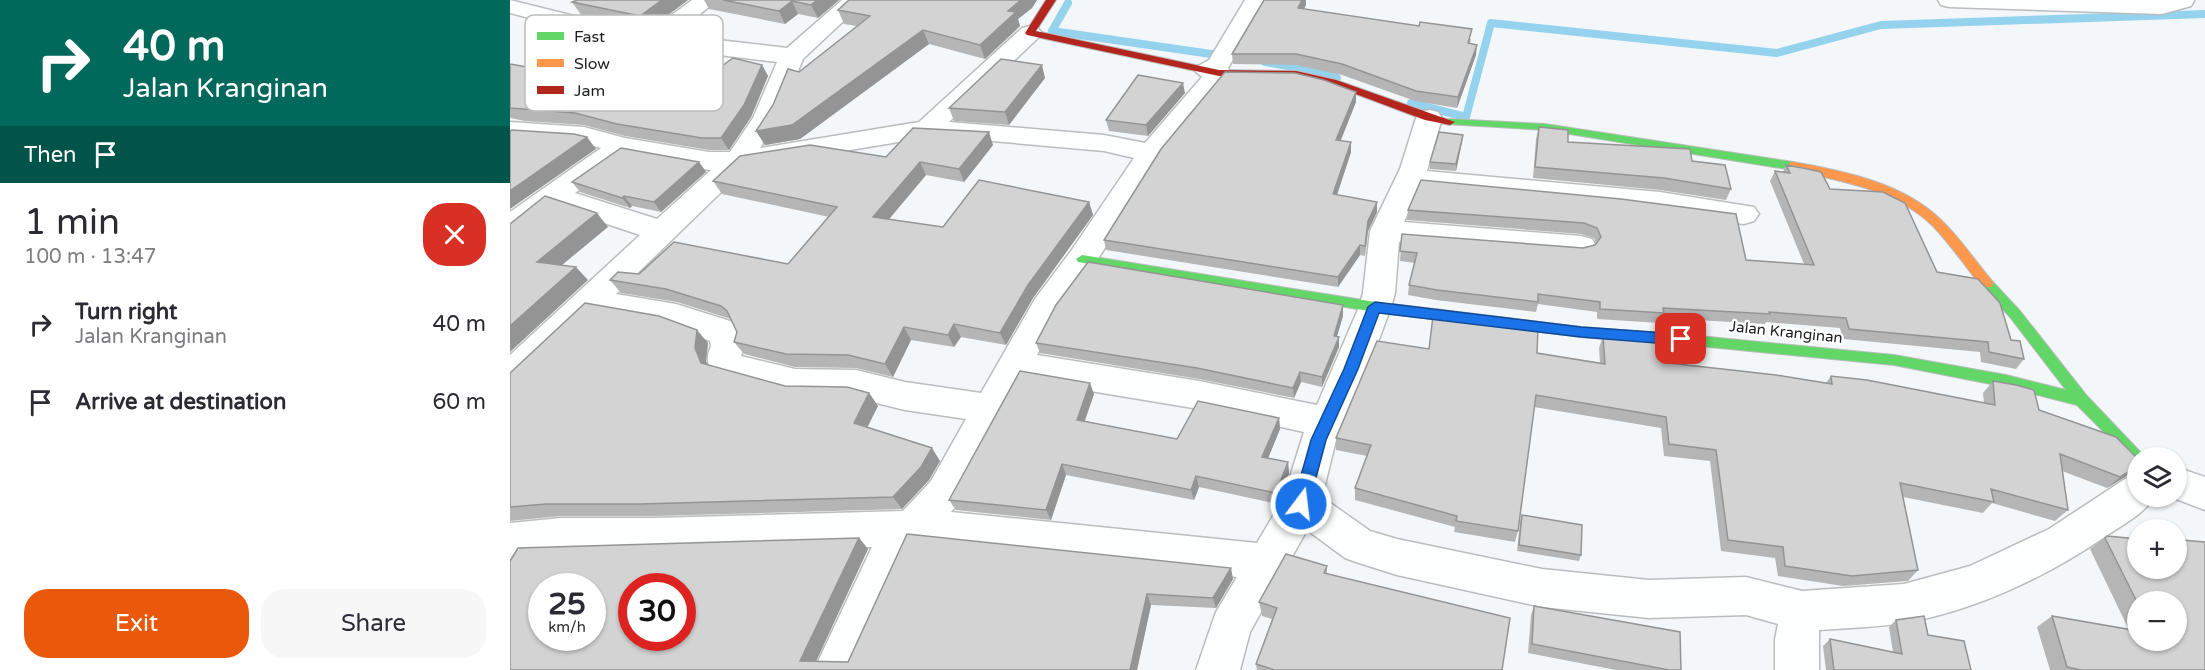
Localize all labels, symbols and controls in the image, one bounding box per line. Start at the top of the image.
legend [525,15,723,111]
text: 40 m [123,21,225,72]
icon: right [24,24,102,102]
text: Fast [574,27,605,47]
text: Slow [574,54,610,74]
text: Jalan Kranginan [123,72,328,105]
text: Jam [574,81,605,101]
icon: arrive [89,138,122,171]
text: Then [24,142,77,168]
text: 1 min [24,201,120,244]
button: close [423,203,486,266]
text: 100 m · 13:47 [24,245,156,269]
text: Turn right [75,299,177,325]
icon: right [24,308,57,341]
text: 40 m [432,311,486,337]
pin [1655,313,1706,364]
street label: Jalan Kranginan [1728,317,1844,347]
icon: arrive [1664,322,1697,355]
text: Jalan Kranginan [75,325,227,349]
icon: arrive [24,386,57,419]
text: Arrive at destination [75,389,286,415]
text: 60 m [432,389,486,415]
map controls [2127,447,2187,651]
button: layers [2127,447,2187,507]
position arrow [1269,472,1333,536]
button: + [2127,519,2187,579]
speed limit sign: 30 [618,573,696,651]
text: 25 [548,586,586,623]
button: Exit [24,589,249,658]
button: Share [261,589,486,658]
button: − [2127,591,2187,651]
text: km/h [548,618,586,636]

